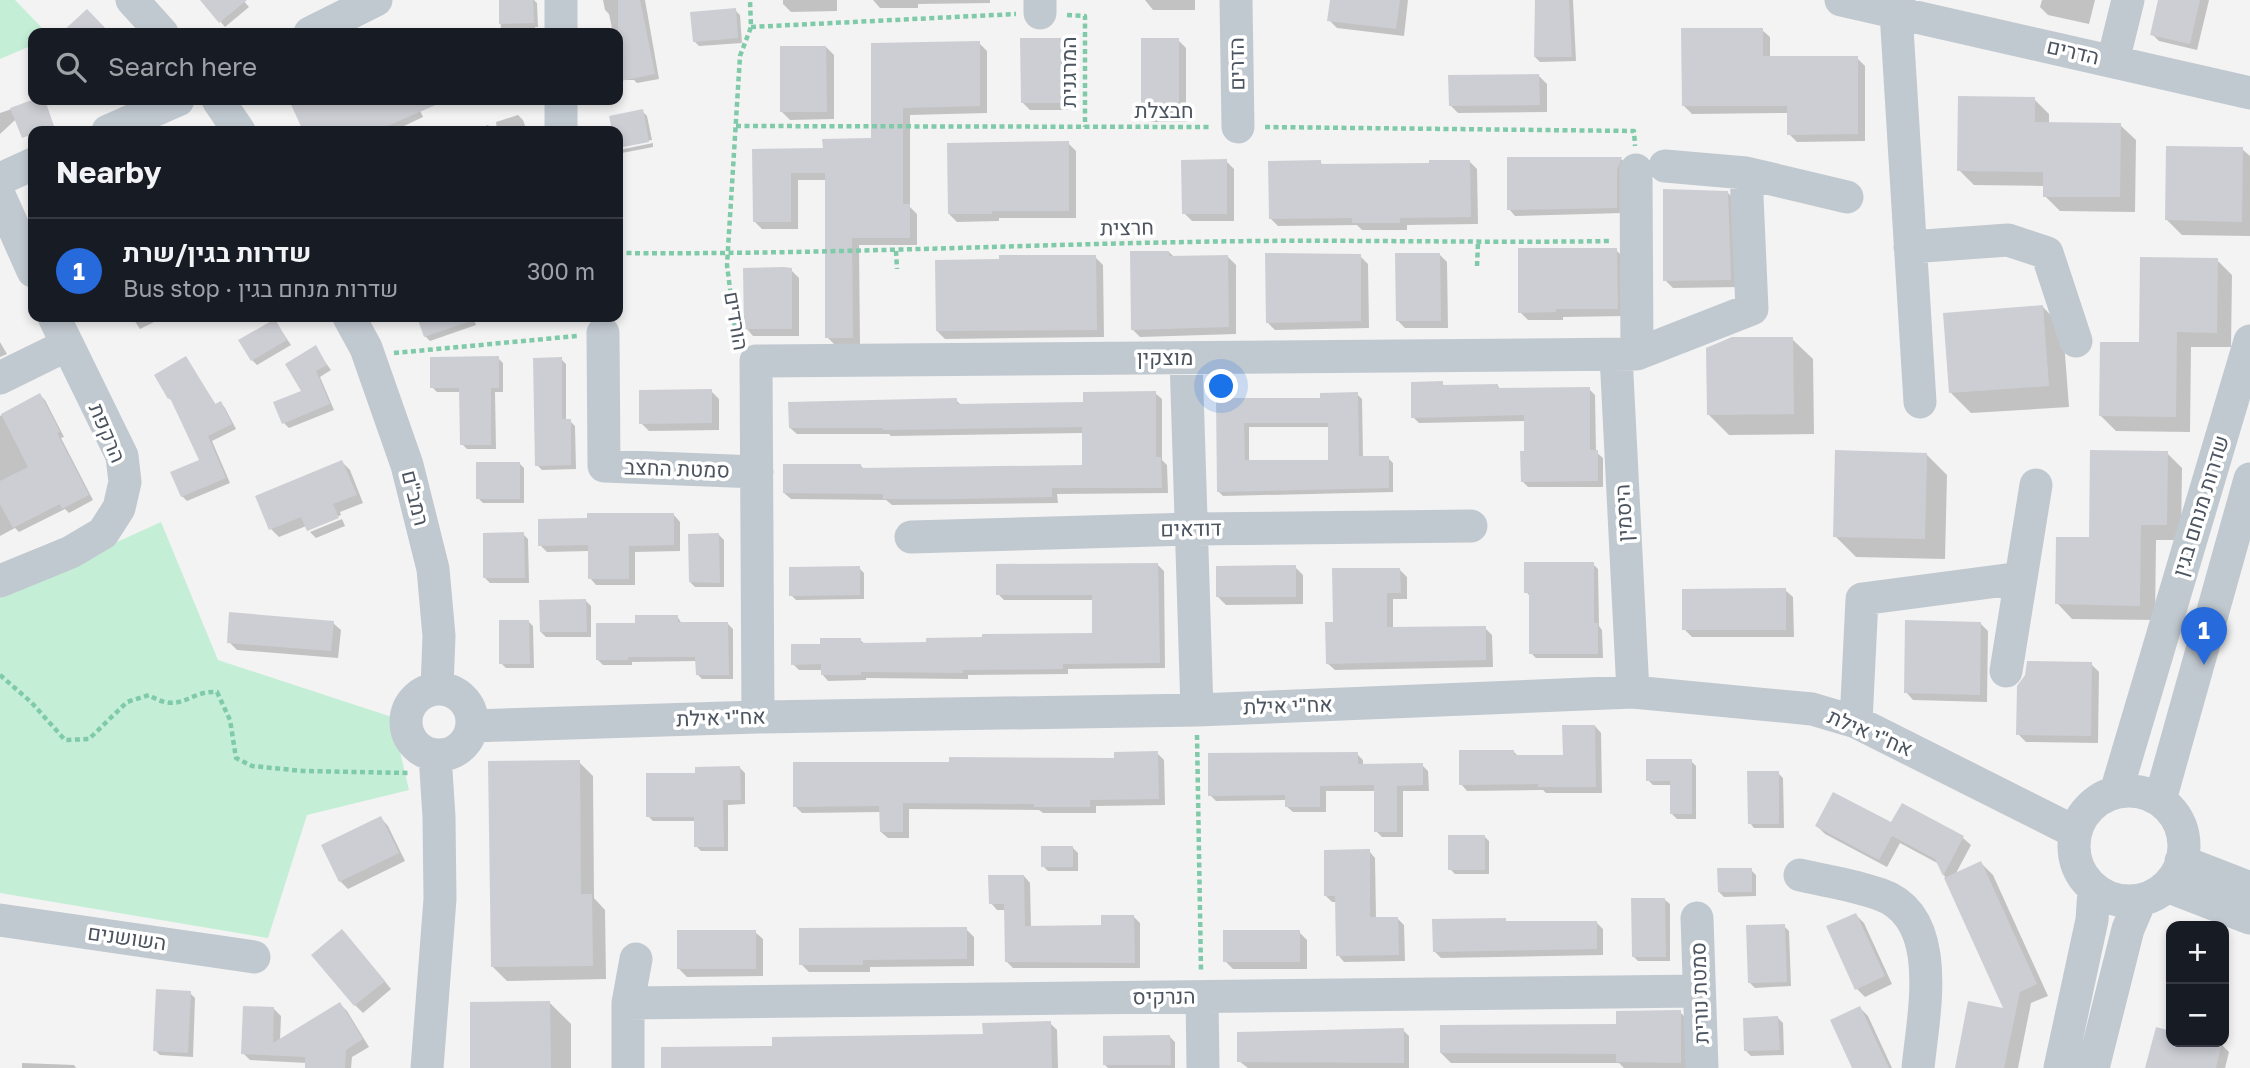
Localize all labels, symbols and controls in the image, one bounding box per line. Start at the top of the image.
search box [28,28,623,105]
street label: הדרים [2044,32,2102,70]
street label: המרגנית [1055,36,1081,108]
street label: הדרים [1223,37,1249,91]
icon: search [52,48,90,86]
text: Search here [108,51,257,82]
street label: חבצלת [1134,97,1194,123]
text: Nearby [56,154,161,190]
street label: חרצית [1100,214,1154,240]
text: שדרות בגין/שרת [123,237,311,268]
text: 1 [73,257,85,285]
text: 300 m [527,257,595,285]
text: Bus stop · שדרות מנחם בגין [123,274,398,302]
street label: הורדים [719,289,755,352]
street label: מוצקין [1137,344,1193,370]
your location [1204,369,1238,403]
street label: הרקפת [84,399,132,466]
street label: שדרות מנחם בגין [2166,432,2234,579]
street label: סמטת החצב [624,453,730,483]
street label: רמב"ם [397,467,435,528]
street label: היסמין [1609,484,1637,543]
street label: דודאים [1160,514,1222,542]
pin: 1 [2181,607,2227,665]
street label: אח"י אילת [1243,690,1333,720]
street label: אח"י אילת [676,702,766,732]
street label: אח"י אילת [1824,703,1917,762]
street label: השושנים [86,919,168,955]
map controls [2166,921,2229,1047]
button: + [2166,921,2229,984]
street label: סמטת נורית [1684,942,1714,1044]
street label: הנרקיס [1132,982,1196,1010]
button: − [2166,984,2229,1047]

